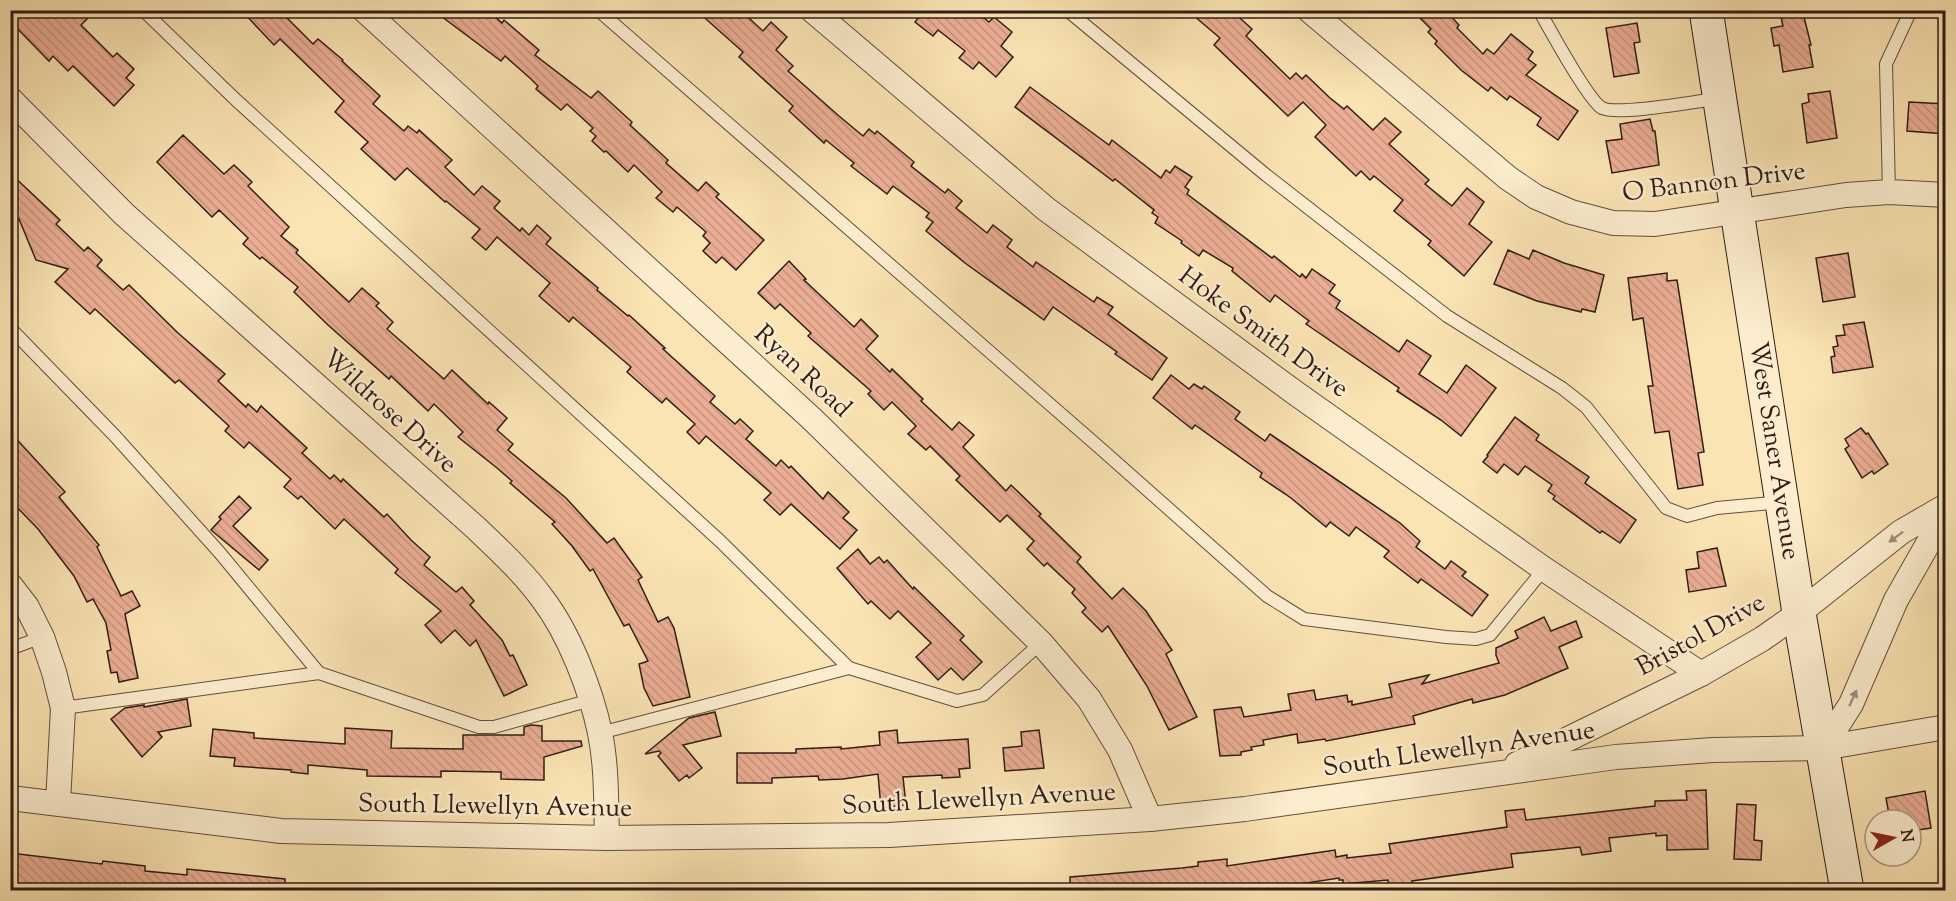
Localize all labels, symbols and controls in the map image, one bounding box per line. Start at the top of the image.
street label: O Bannon Drive [1620,153,1808,213]
street label: Hoke Smith Drive [1170,259,1356,407]
street label: Ryan Road [745,317,859,427]
street label: West Saner Avenue [1739,339,1809,562]
street label: Wildrose Drive [313,341,465,483]
one-way arrow [1888,531,1904,543]
street label: Bristol Drive [1630,585,1772,687]
one-way arrow [1849,690,1858,707]
street label: South Llewellyn Avenue [1321,713,1597,787]
street label: South Llewellyn Avenue [841,774,1117,826]
street label: South Llewellyn Avenue [357,786,633,828]
north arrow [1863,808,1923,868]
text: N [1893,828,1918,844]

